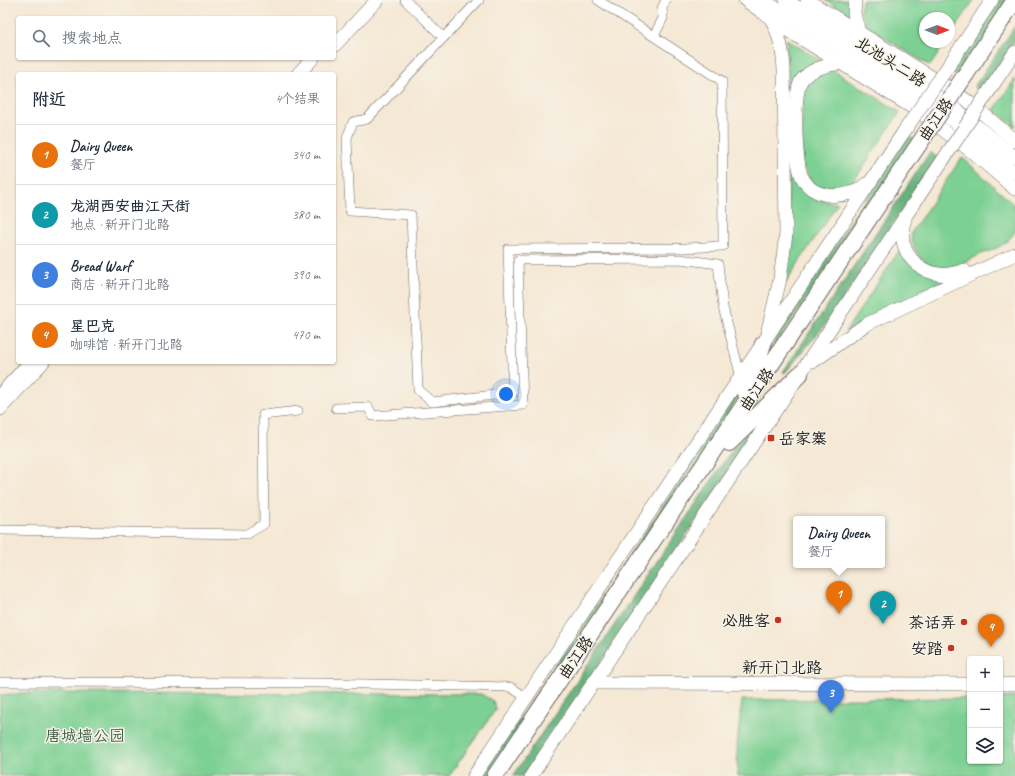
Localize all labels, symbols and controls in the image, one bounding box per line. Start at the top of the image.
north arrow [919,12,955,48]
search box [16,16,336,60]
icon: search [30,27,52,49]
text: 搜索地点 [62,29,122,48]
street label: 北池头二路 [851,32,930,92]
text: 附近 [32,89,66,110]
text: 4个结果 [275,91,320,107]
street label: 曲江路 [914,94,958,145]
text: Dairy Queen [70,137,132,156]
text: 1 [42,147,48,163]
text: 340 m [292,147,320,163]
text: 餐厅 [70,157,96,173]
text: 龙湖西安曲江天街 [70,197,190,216]
text: 2 [42,207,48,223]
text: 380 m [292,207,320,223]
text: 地点 · 新开门北路 [70,217,170,233]
text: Bread Warf [70,257,131,276]
text: 3 [42,267,48,283]
text: 390 m [292,267,320,283]
text: 商店 · 新开门北路 [70,277,170,293]
text: 星巴克 [70,317,115,336]
text: 4 [42,327,48,343]
text: 470 m [292,327,320,343]
text: 咖啡馆 · 新开门北路 [70,337,183,353]
street label: 曲江路 [735,364,779,415]
your location [496,384,516,404]
place label: 岳家寨 [779,429,827,449]
marker: 岳家寨 [766,433,776,443]
popup [793,516,885,568]
text: Dairy Queen [808,524,870,543]
text: 餐厅 [808,544,834,560]
pin: 1 [826,581,852,614]
pin: 2 [870,591,896,624]
place label: 必胜客 [722,611,770,631]
place label: 茶话弄 [908,613,956,633]
pin: 4 [978,614,1004,647]
marker: 必胜客 [773,615,783,625]
marker: 茶话弄 [959,617,969,627]
street label: 曲江路 [554,632,598,683]
place label: 安踏 [911,639,943,659]
marker: 安踏 [946,643,956,653]
map controls [967,656,1003,764]
button: + [967,656,1003,692]
street label: 新开门北路 [742,658,822,678]
pin: 3 [818,680,844,713]
button: − [967,692,1003,728]
park label: 唐城墙公园 [45,726,125,746]
button: layers [967,728,1003,764]

